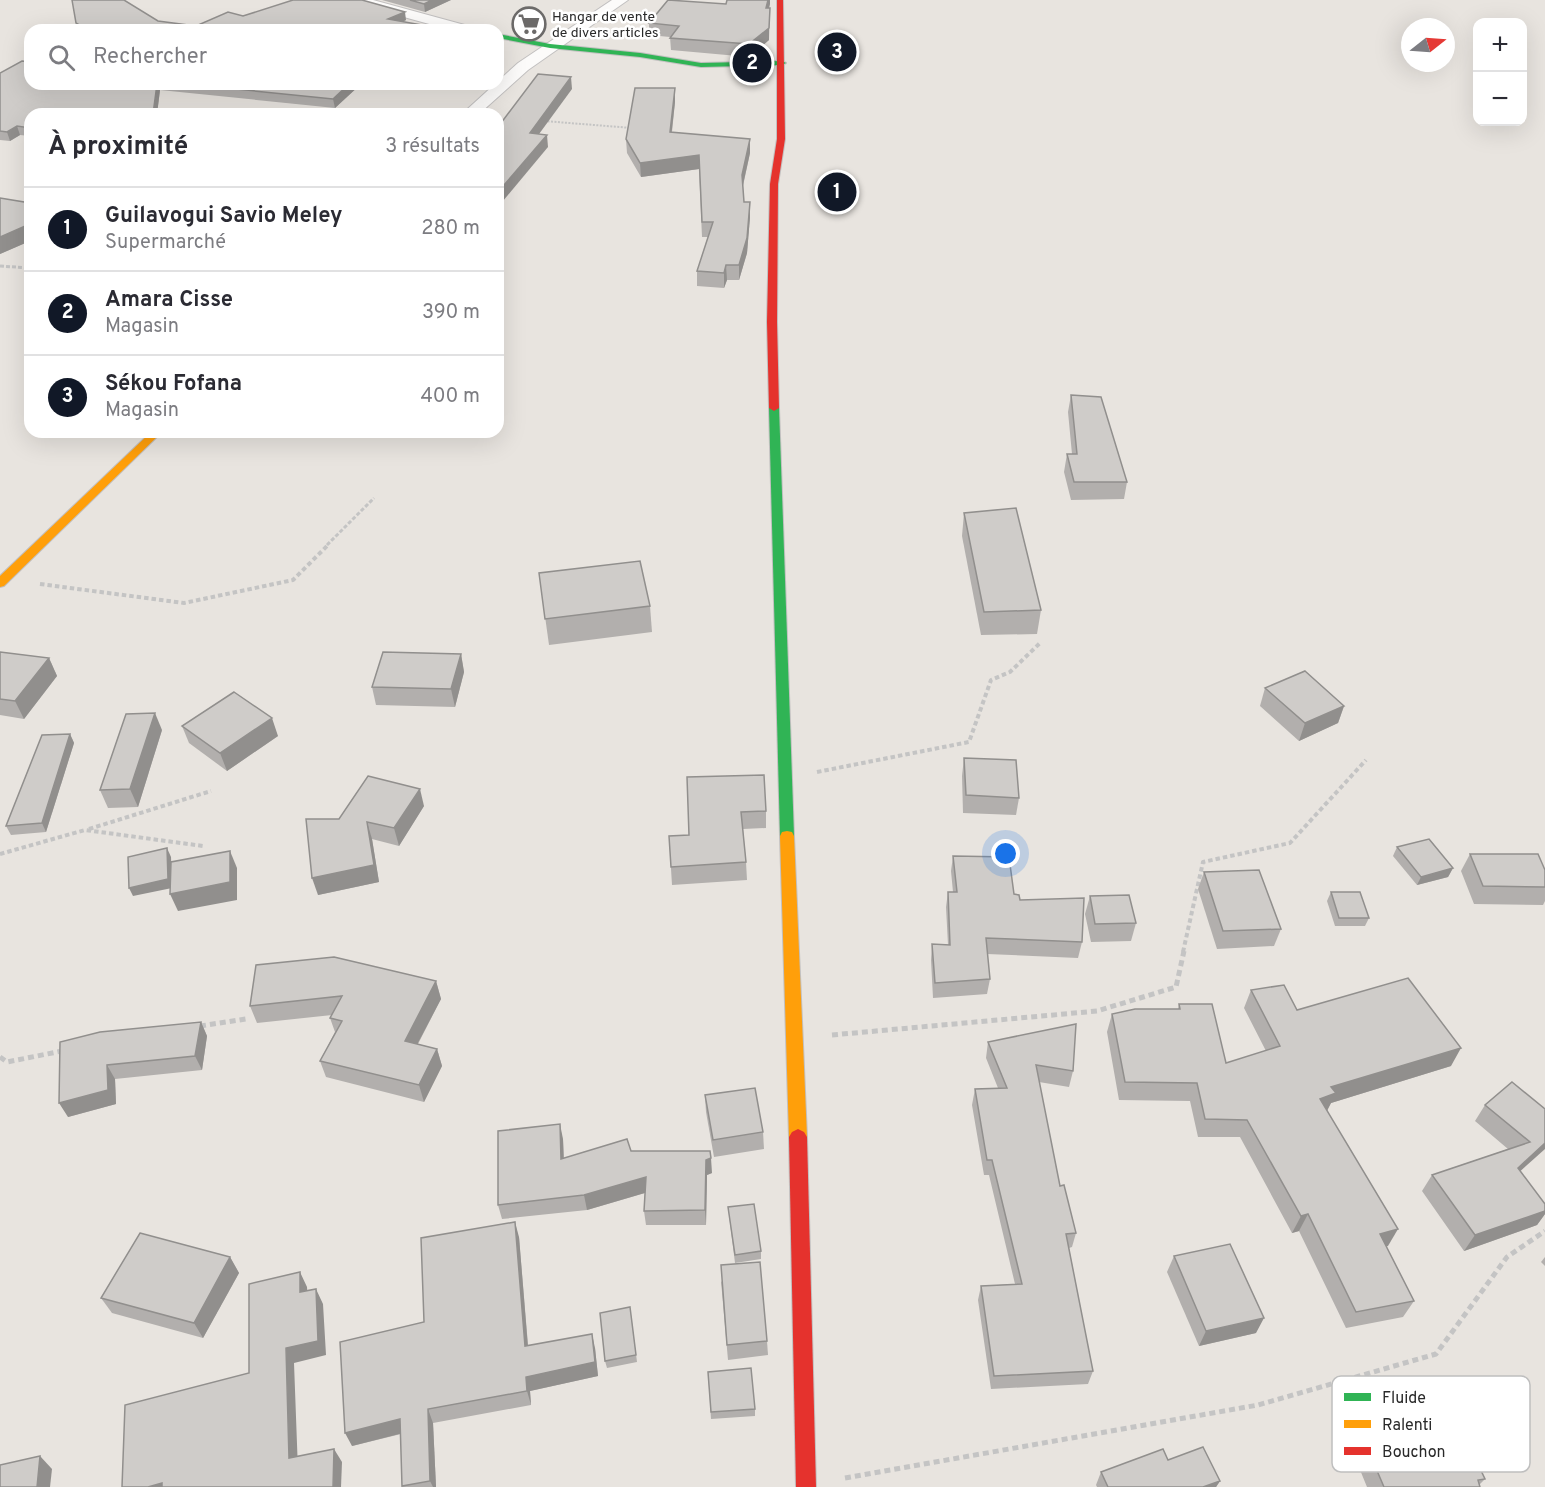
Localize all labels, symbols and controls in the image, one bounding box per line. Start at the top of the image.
supermarket icon: Hangar de vente de divers articles [511,6,547,42]
place label: Hangar de vente de divers articles [552,9,658,42]
north arrow [1401,18,1455,72]
map controls [1473,18,1527,126]
button: + [1473,18,1527,72]
search box [24,24,504,90]
pin: 3 [818,29,856,74]
pin: 2 [732,40,771,86]
icon: search [45,41,78,74]
text: Rechercher [93,44,207,71]
button: − [1473,72,1527,126]
text: À proximité [48,131,188,164]
text: 3 résultats [385,134,480,160]
pin: 1 [818,170,856,214]
text: Guilavogui Savio Meley [105,203,343,230]
text: 1 [64,216,72,242]
text: 280 m [421,216,480,242]
text: Supermarché [105,230,226,256]
text: Amara Cisse [105,287,233,314]
text: 2 [61,300,74,326]
text: 390 m [422,300,480,326]
text: Magasin [105,314,179,340]
text: Sékou Fofana [105,371,242,398]
text: 3 [62,384,74,410]
text: 400 m [420,384,480,410]
text: Magasin [105,398,179,424]
your location [991,839,1020,868]
legend [1332,1376,1530,1472]
text: Fluide [1382,1389,1426,1409]
text: Ralenti [1382,1416,1432,1436]
text: Bouchon [1382,1443,1446,1463]

